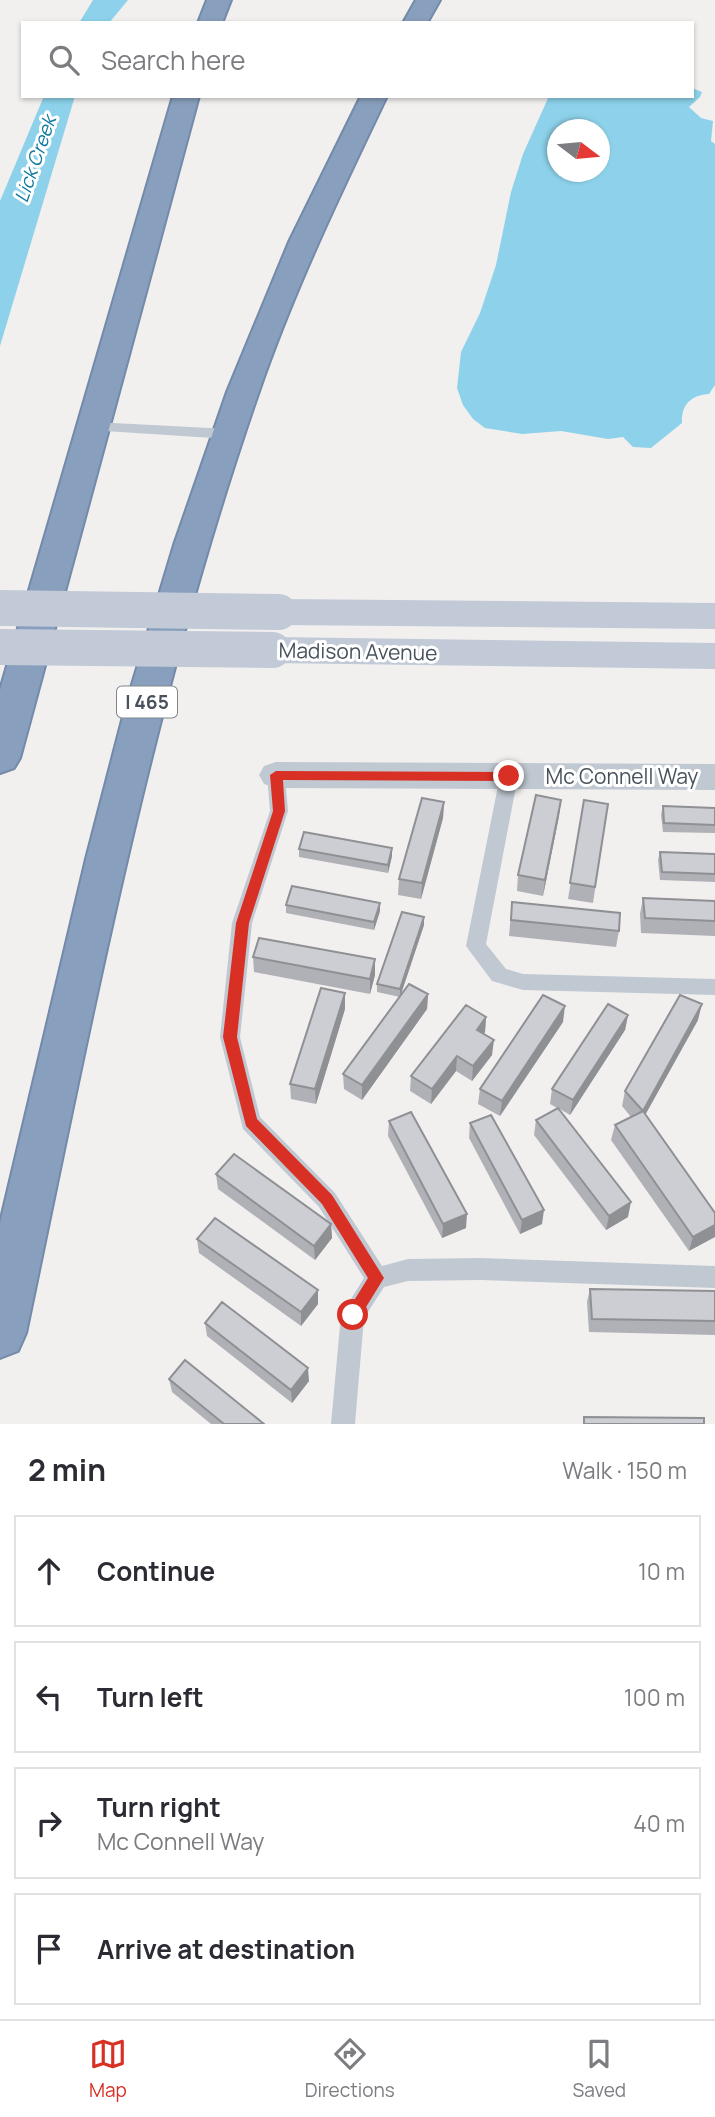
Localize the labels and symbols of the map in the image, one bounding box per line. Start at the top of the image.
water label: Lick Creek [8,110,63,206]
north arrow [547,119,610,182]
street label: Madison Avenue [278,636,438,666]
road number: I 465 [117,687,177,718]
route end [493,760,524,791]
street label: Mc Connell Way [546,762,698,790]
route start [337,1299,368,1330]

